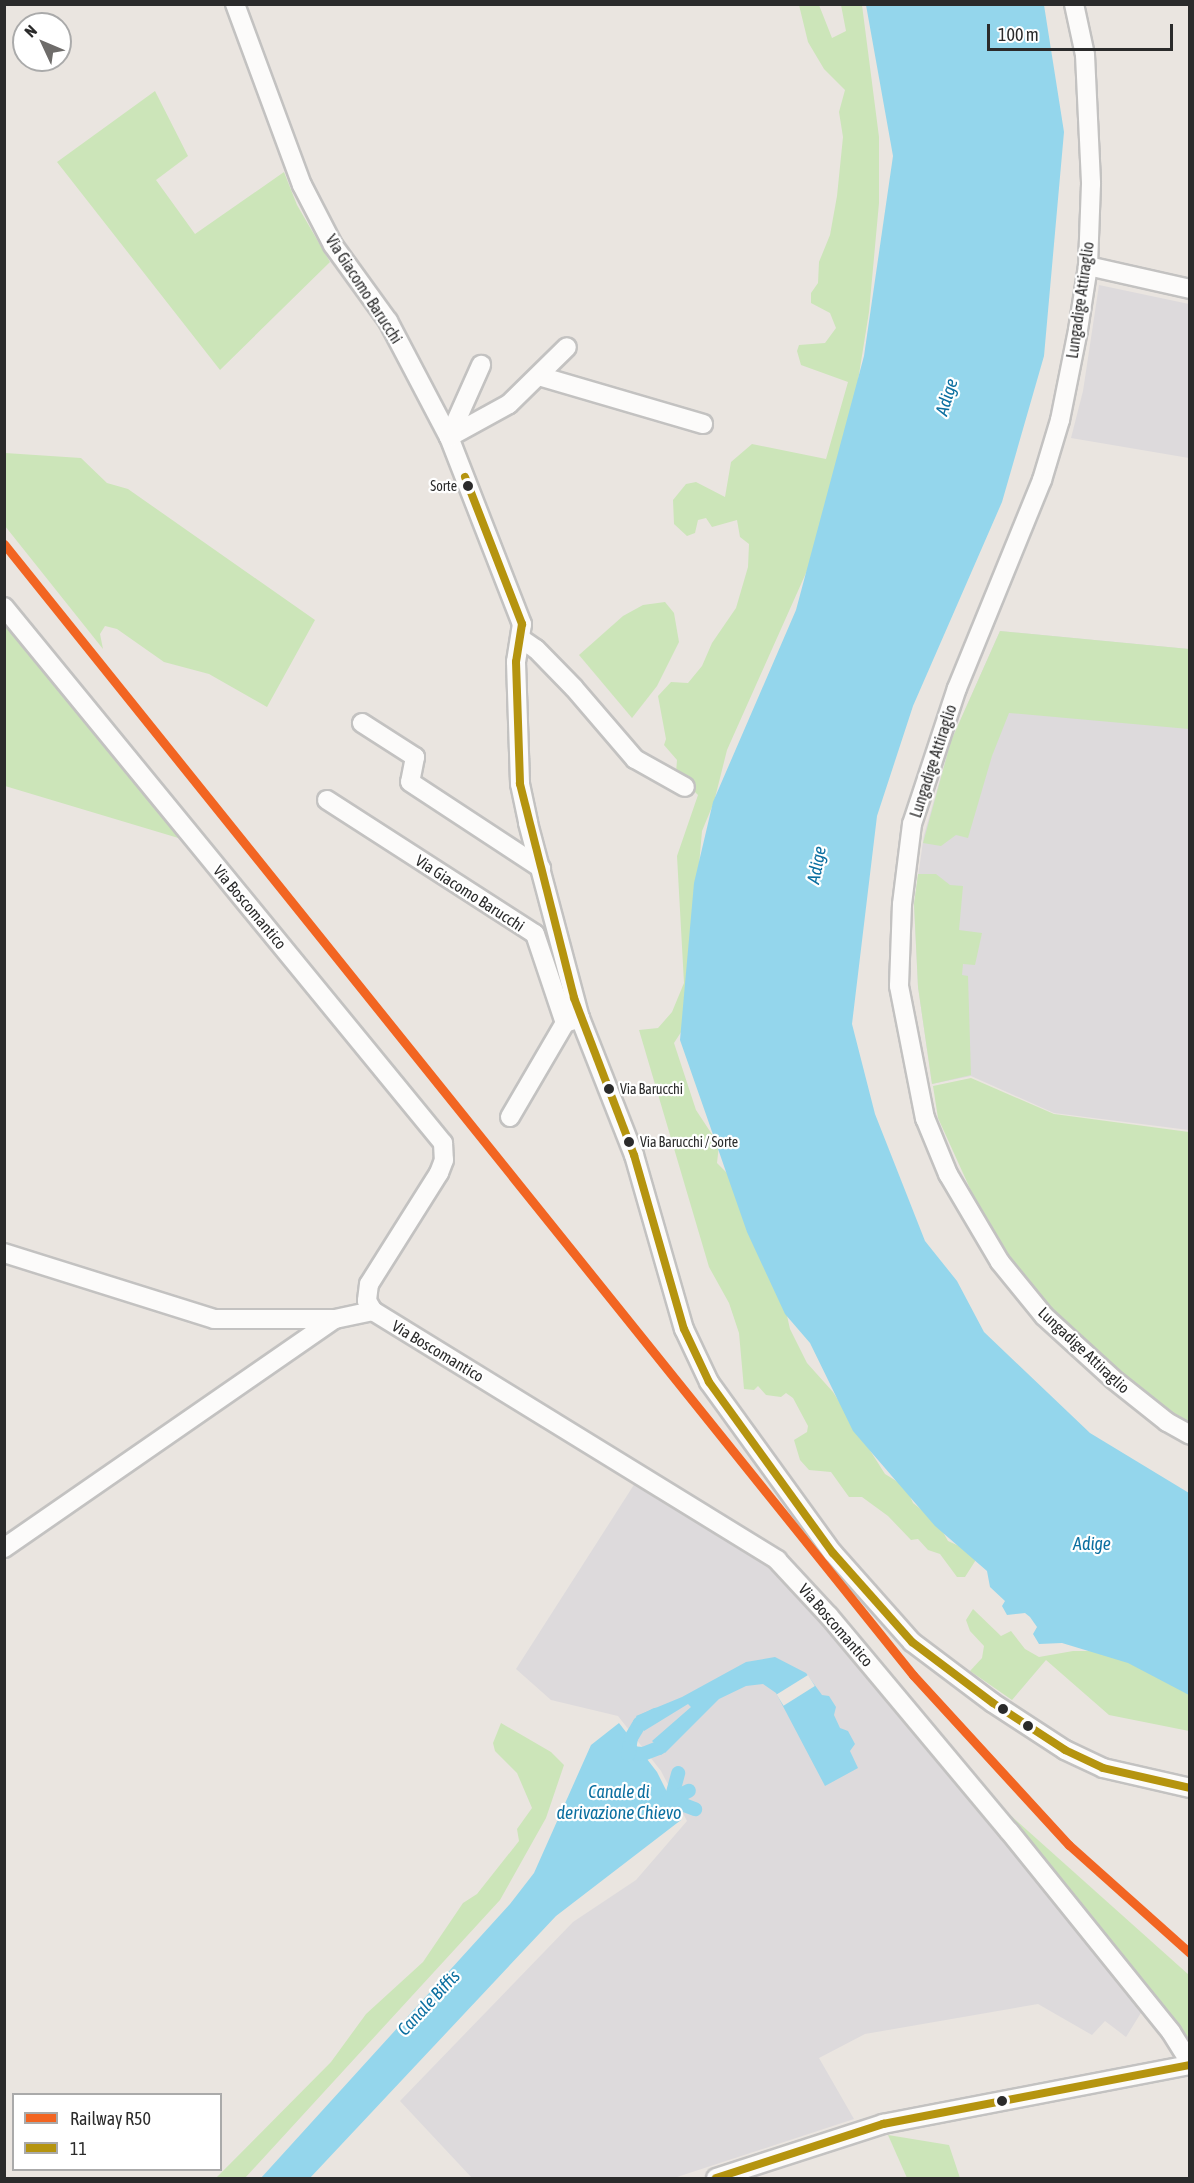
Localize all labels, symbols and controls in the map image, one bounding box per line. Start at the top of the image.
north arrow [12,12,72,72]
scale bar [990,12,1176,50]
text: N [21,21,40,41]
text: 100 m [998,24,1039,45]
street label: Via Giacomo Barucchi [322,231,406,347]
street label: Lungadige Attiraglio [1062,240,1098,360]
water label: Adige [931,376,963,418]
place label: Sorte [430,478,457,494]
marker: Sorte [462,480,474,492]
street label: Lungadige Attiraglio [906,702,960,820]
water label: Adige [803,844,831,886]
street label: Via Giacomo Barucchi [412,851,528,935]
street label: Via Boscomantico [209,861,291,953]
place label: Via Barucchi [620,1081,683,1097]
marker: Via Barucchi [603,1083,615,1095]
place label: Via Barucchi / Sorte [640,1134,738,1150]
marker: Via Barucchi / Sorte [623,1136,635,1148]
street label: Lungadige Attiraglio [1034,1303,1134,1397]
street label: Via Boscomantico [389,1316,487,1386]
water label: Adige [1073,1533,1111,1555]
street label: Via Boscomantico [795,1580,877,1670]
unlabelled marker [997,1703,1009,1715]
unlabelled marker [1022,1720,1034,1732]
water label: Canale di derivazione Chievo [557,1782,681,1824]
water label: Canale Biffis [393,1966,465,2040]
legend [12,2093,222,2171]
unlabelled marker [996,2095,1008,2107]
text: Railway R50 [70,2108,151,2129]
text: 11 [70,2138,87,2159]

